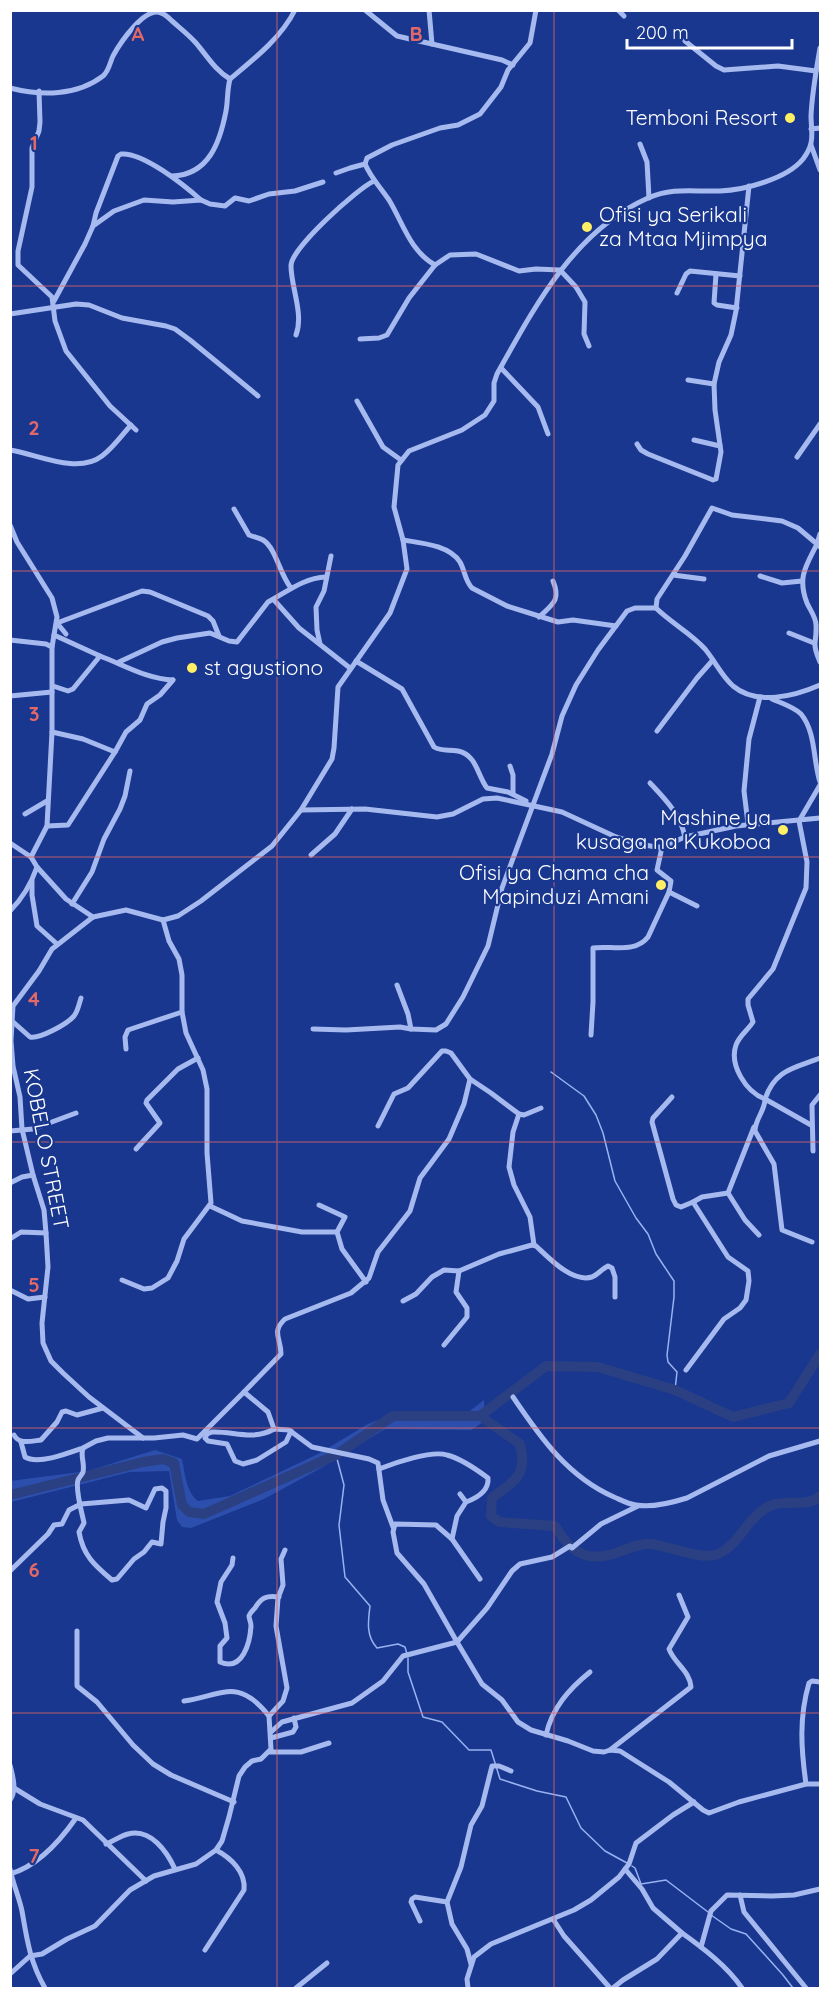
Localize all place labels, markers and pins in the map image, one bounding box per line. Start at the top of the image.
place label: Temboni Resort [625,104,778,130]
marker: Temboni Resort [783,111,797,125]
place label: Ofisi ya Serikali za Mtaa Mjimpya [599,201,767,251]
marker: Ofisi ya Serikali za Mtaa Mjimpya [580,220,594,234]
place label: st agustiono [204,654,323,680]
marker: st agustiono [185,661,199,675]
place label: Mashine ya kusaga na Kukoboa [576,804,771,854]
marker: Mashine ya kusaga na Kukoboa [776,823,790,837]
place label: Ofisi ya Chama cha Mapinduzi Amani [459,859,649,909]
marker: Ofisi ya Chama cha Mapinduzi Amani [654,878,668,892]

